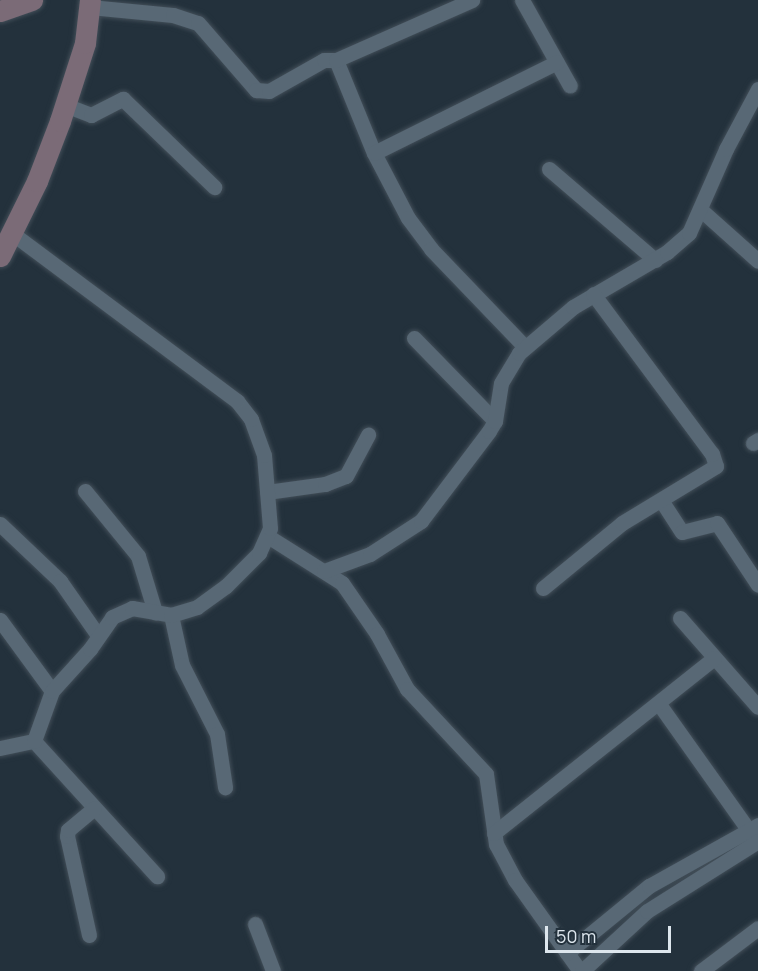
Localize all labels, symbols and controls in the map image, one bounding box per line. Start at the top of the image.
scale bar [548,914,674,952]
text: 50 m [556,924,596,948]

